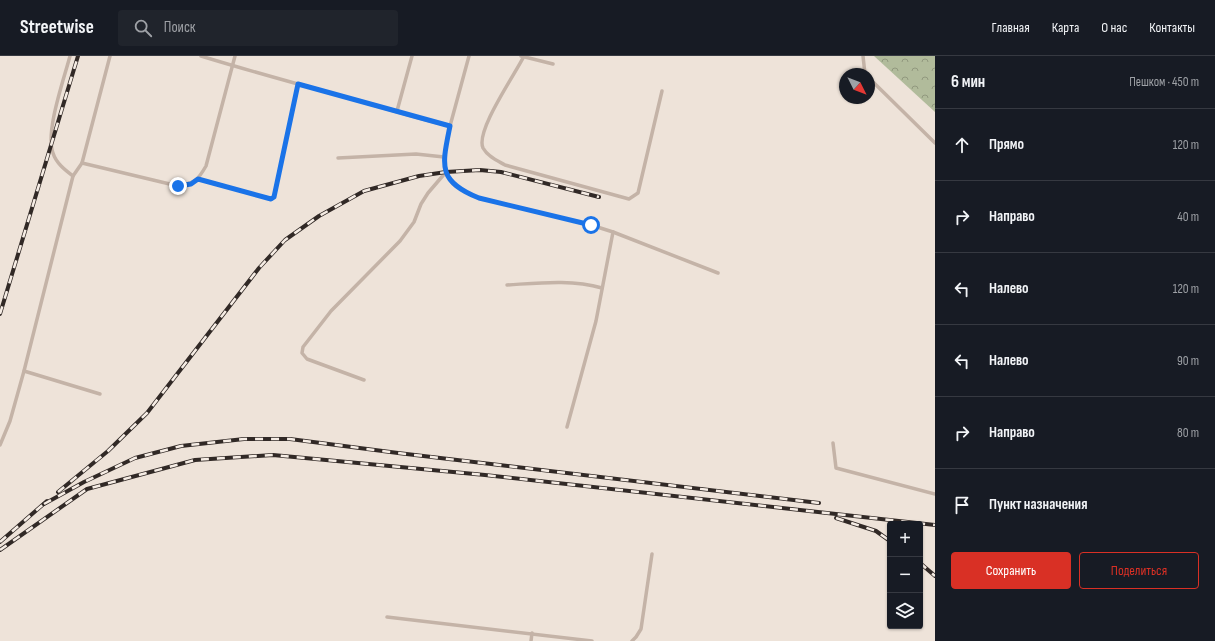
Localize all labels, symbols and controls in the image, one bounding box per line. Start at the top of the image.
search box [118,10,398,46]
text: Streetwise [20,16,94,39]
icon: search [132,17,154,39]
text: Поиск [164,18,195,37]
text: Главная [992,19,1030,36]
text: Карта [1052,19,1079,36]
text: О нас [1101,19,1127,36]
text: Контакты [1149,19,1195,36]
north arrow [839,68,875,104]
text: 6 мин [951,72,985,92]
text: Пешком · 450 m [1129,74,1199,90]
icon: ahead [951,134,973,156]
text: Прямо [989,135,1024,154]
text: 120 m [1173,137,1199,153]
route end [169,177,187,195]
icon: right [951,206,973,228]
text: Направо [989,207,1035,226]
text: 40 m [1177,209,1199,225]
route start [582,216,600,234]
icon: left [951,278,973,300]
text: Налево [989,279,1029,298]
text: 120 m [1173,281,1199,297]
icon: left [951,350,973,372]
text: Налево [989,351,1029,370]
text: 90 m [1177,353,1199,369]
icon: right [951,422,973,444]
text: Направо [989,423,1035,442]
text: 80 m [1177,425,1199,441]
icon: arrive [951,494,973,516]
text: Пункт назначения [989,495,1087,514]
map controls [887,521,923,629]
button: + [887,521,923,557]
button: Сохранить [951,552,1071,589]
button: Поделиться [1079,552,1199,589]
button: − [887,557,923,593]
button: layers [887,593,923,629]

